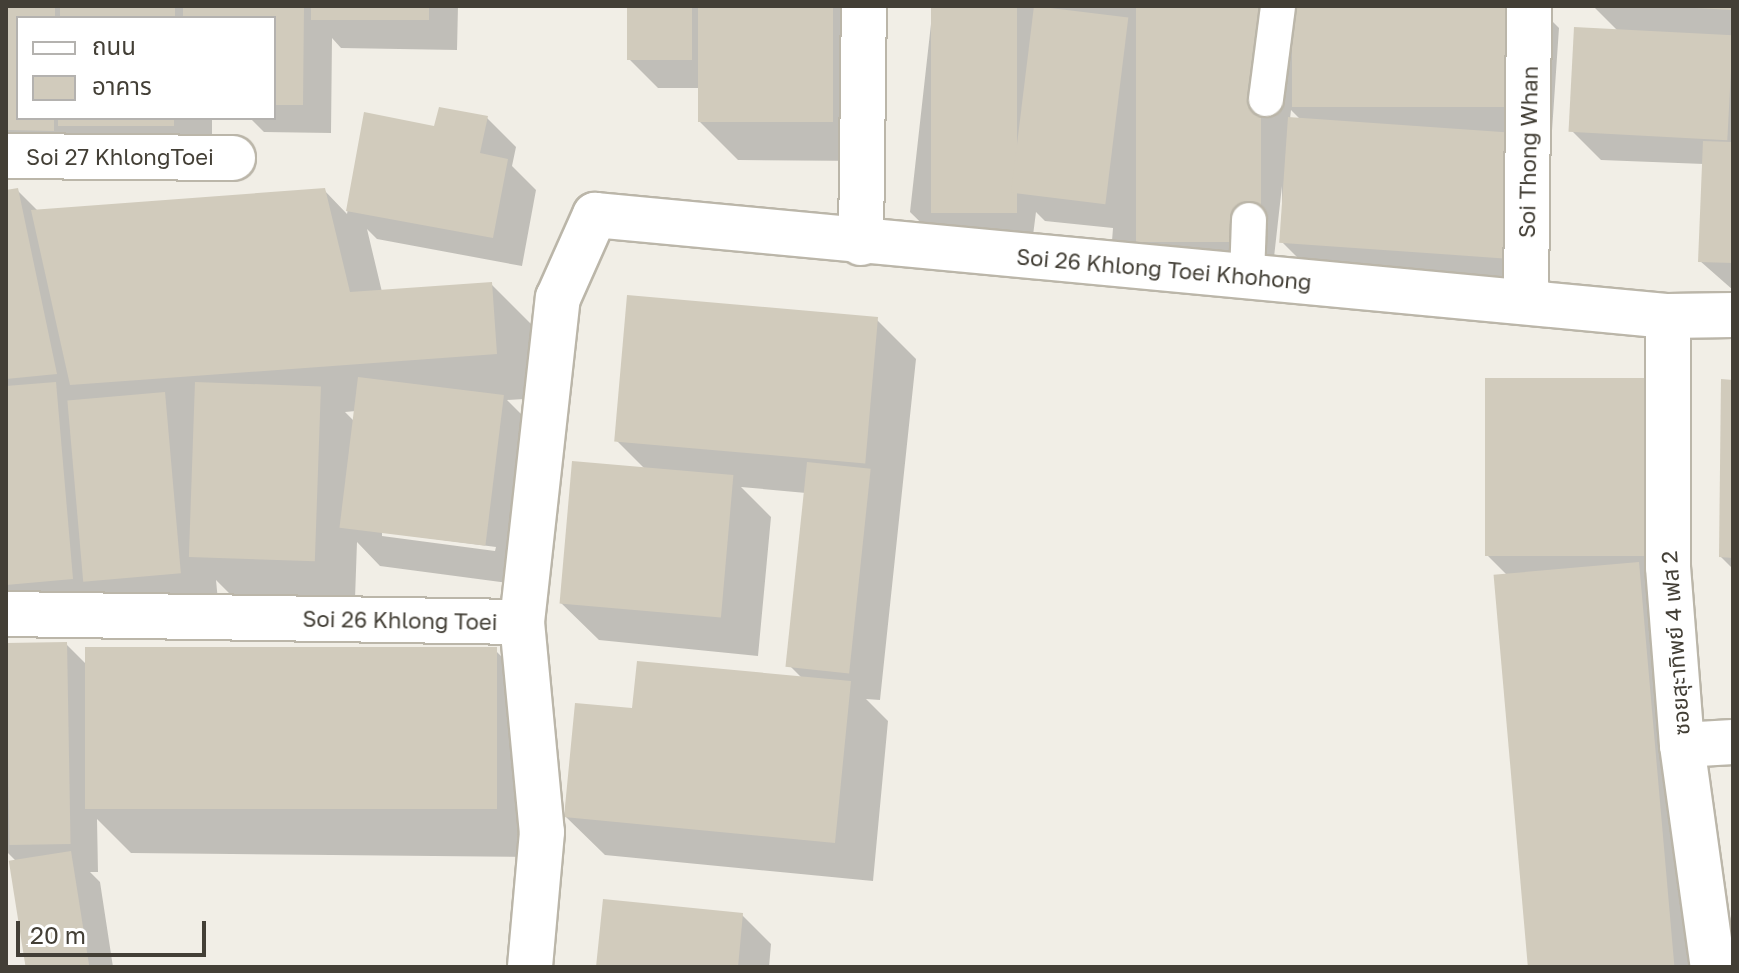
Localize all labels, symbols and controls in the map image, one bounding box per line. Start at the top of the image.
legend [16,16,276,120]
text: ถนน [92,31,136,60]
street label: Soi Thong Whan [1513,66,1543,238]
text: อาคาร [92,71,152,100]
street label: Soi 27 KhlongToei [26,144,214,170]
street label: Soi 26 Khlong Toei Khohong [1015,243,1313,295]
street label: ซอยสุะาทิพย์ 4 เฟส 2 [1655,550,1695,736]
street label: Soi 26 Khlong Toei [302,605,498,635]
scale bar [20,905,210,955]
text: 20 m [30,920,86,949]

